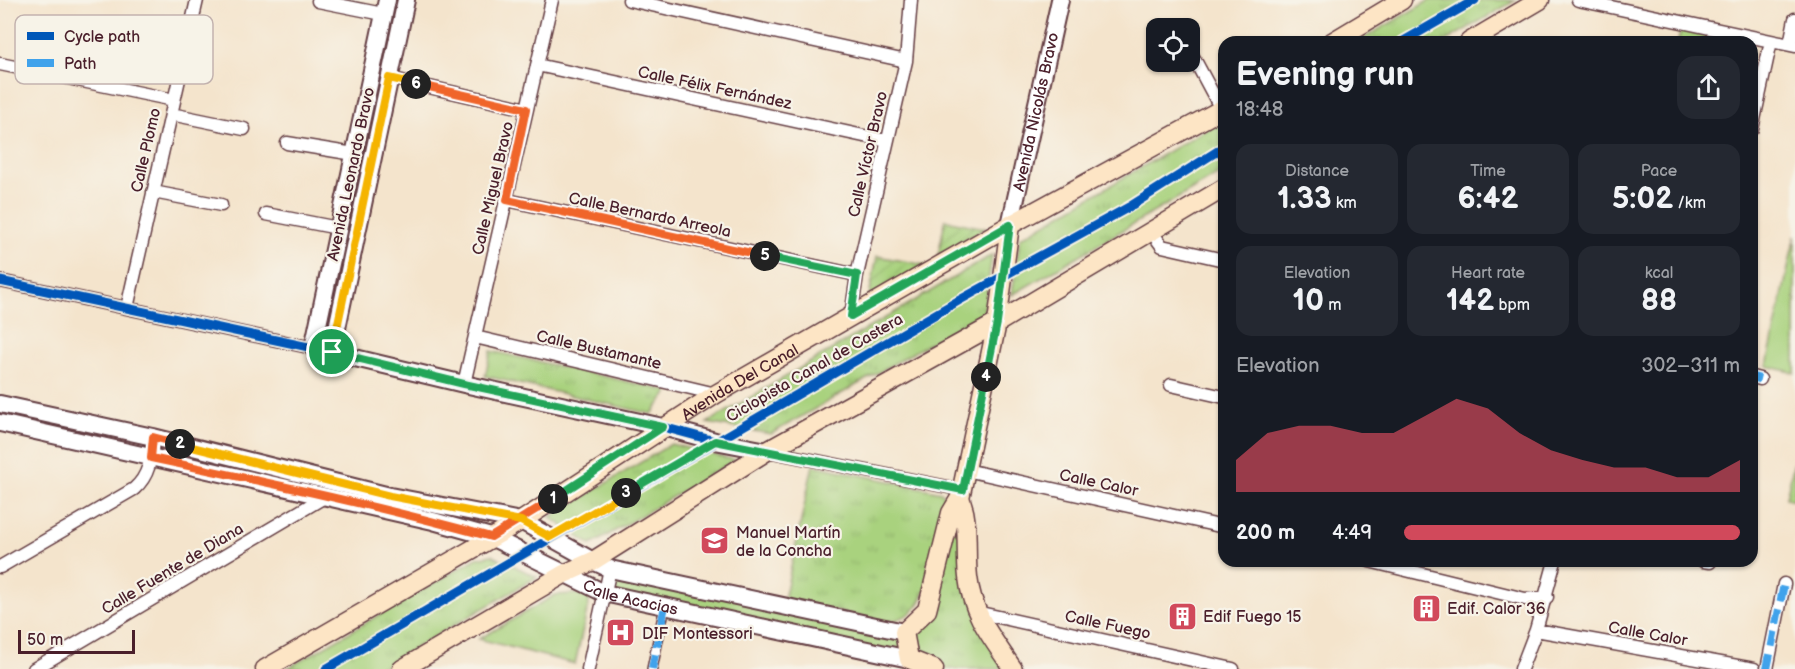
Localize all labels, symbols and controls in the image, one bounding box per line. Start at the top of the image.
legend [15,15,213,84]
map controls [1146,18,1200,72]
button: locate [1146,18,1200,72]
text: Cycle path [64,28,140,47]
street label: Avenida Nicolás Bravo [1010,31,1063,193]
text: Path [64,55,96,74]
text: Evening run [1236,55,1414,95]
button: share [1677,56,1740,119]
street label: Calle Félix Fernández [636,63,794,114]
pin: 6 [401,69,431,99]
text: 6 [411,74,421,93]
street label: Avenida Leonardo Bravo [324,86,379,263]
street label: Calle Víctor Bravo [845,90,892,219]
text: 18:48 [1236,98,1283,122]
street label: Calle Plomo [128,106,165,194]
street label: Calle Miguel Bravo [469,120,518,257]
text: Distance [1285,162,1349,181]
text: Time [1470,162,1506,181]
text: Pace [1641,162,1677,181]
text: 1.33 [1277,181,1331,217]
text: 6:42 [1457,181,1519,217]
text: 5:02 [1612,181,1673,217]
street label: Calle Bernardo Arreola [567,189,733,242]
text: km [1331,194,1357,213]
text: /km [1673,194,1706,213]
pin: 5 [750,241,780,271]
text: 5 [760,246,770,265]
text: Elevation [1284,264,1350,283]
text: Heart rate [1451,264,1525,283]
text: kcal [1645,264,1673,283]
text: 10 [1293,283,1324,319]
text: 142 [1446,283,1494,319]
text: 88 [1641,283,1677,319]
text: m [1324,296,1341,315]
text: bpm [1494,296,1530,315]
street label: Ciclopista Canal de Castera [723,310,907,427]
pin [306,326,357,377]
street label: Calle Bustamante [534,327,664,374]
icon: arrive [315,335,348,368]
street label: Avenida Del Canal [678,341,802,425]
text: Elevation [1236,354,1319,378]
text: 302–311 m [1641,354,1740,378]
pin: 4 [971,362,1001,392]
text: 4 [981,367,991,386]
pin: 2 [165,429,195,459]
text: 2 [175,434,185,453]
street label: Calle Calor [1058,466,1140,501]
pin: 3 [611,478,641,508]
text: 3 [621,483,631,502]
pin: 1 [538,484,568,514]
text: 1 [550,489,556,508]
street label: Calle Fuente de Diana [99,519,247,619]
text: 200 m [1236,521,1295,545]
text: 4:49 [1332,521,1372,545]
place label: Manuel Martín de la Concha [736,524,841,561]
school or university icon: Manuel Martín de la Concha [699,525,731,557]
street label: Calle Acacias [579,576,680,620]
building icon: Edif. Calor 36 [1410,592,1442,624]
building icon: Edif Fuego 15 [1166,600,1198,632]
place label: Edif. Calor 36 [1447,600,1546,619]
street label: Calle Fuego [1063,607,1152,644]
place label: Edif Fuego 15 [1203,608,1302,627]
hospital icon: DIF Montessori [605,617,637,649]
street label: Calle Calor [1607,618,1689,651]
place label: DIF Montessori [642,625,753,644]
scale bar [18,627,135,654]
text: 50 m [27,631,63,650]

